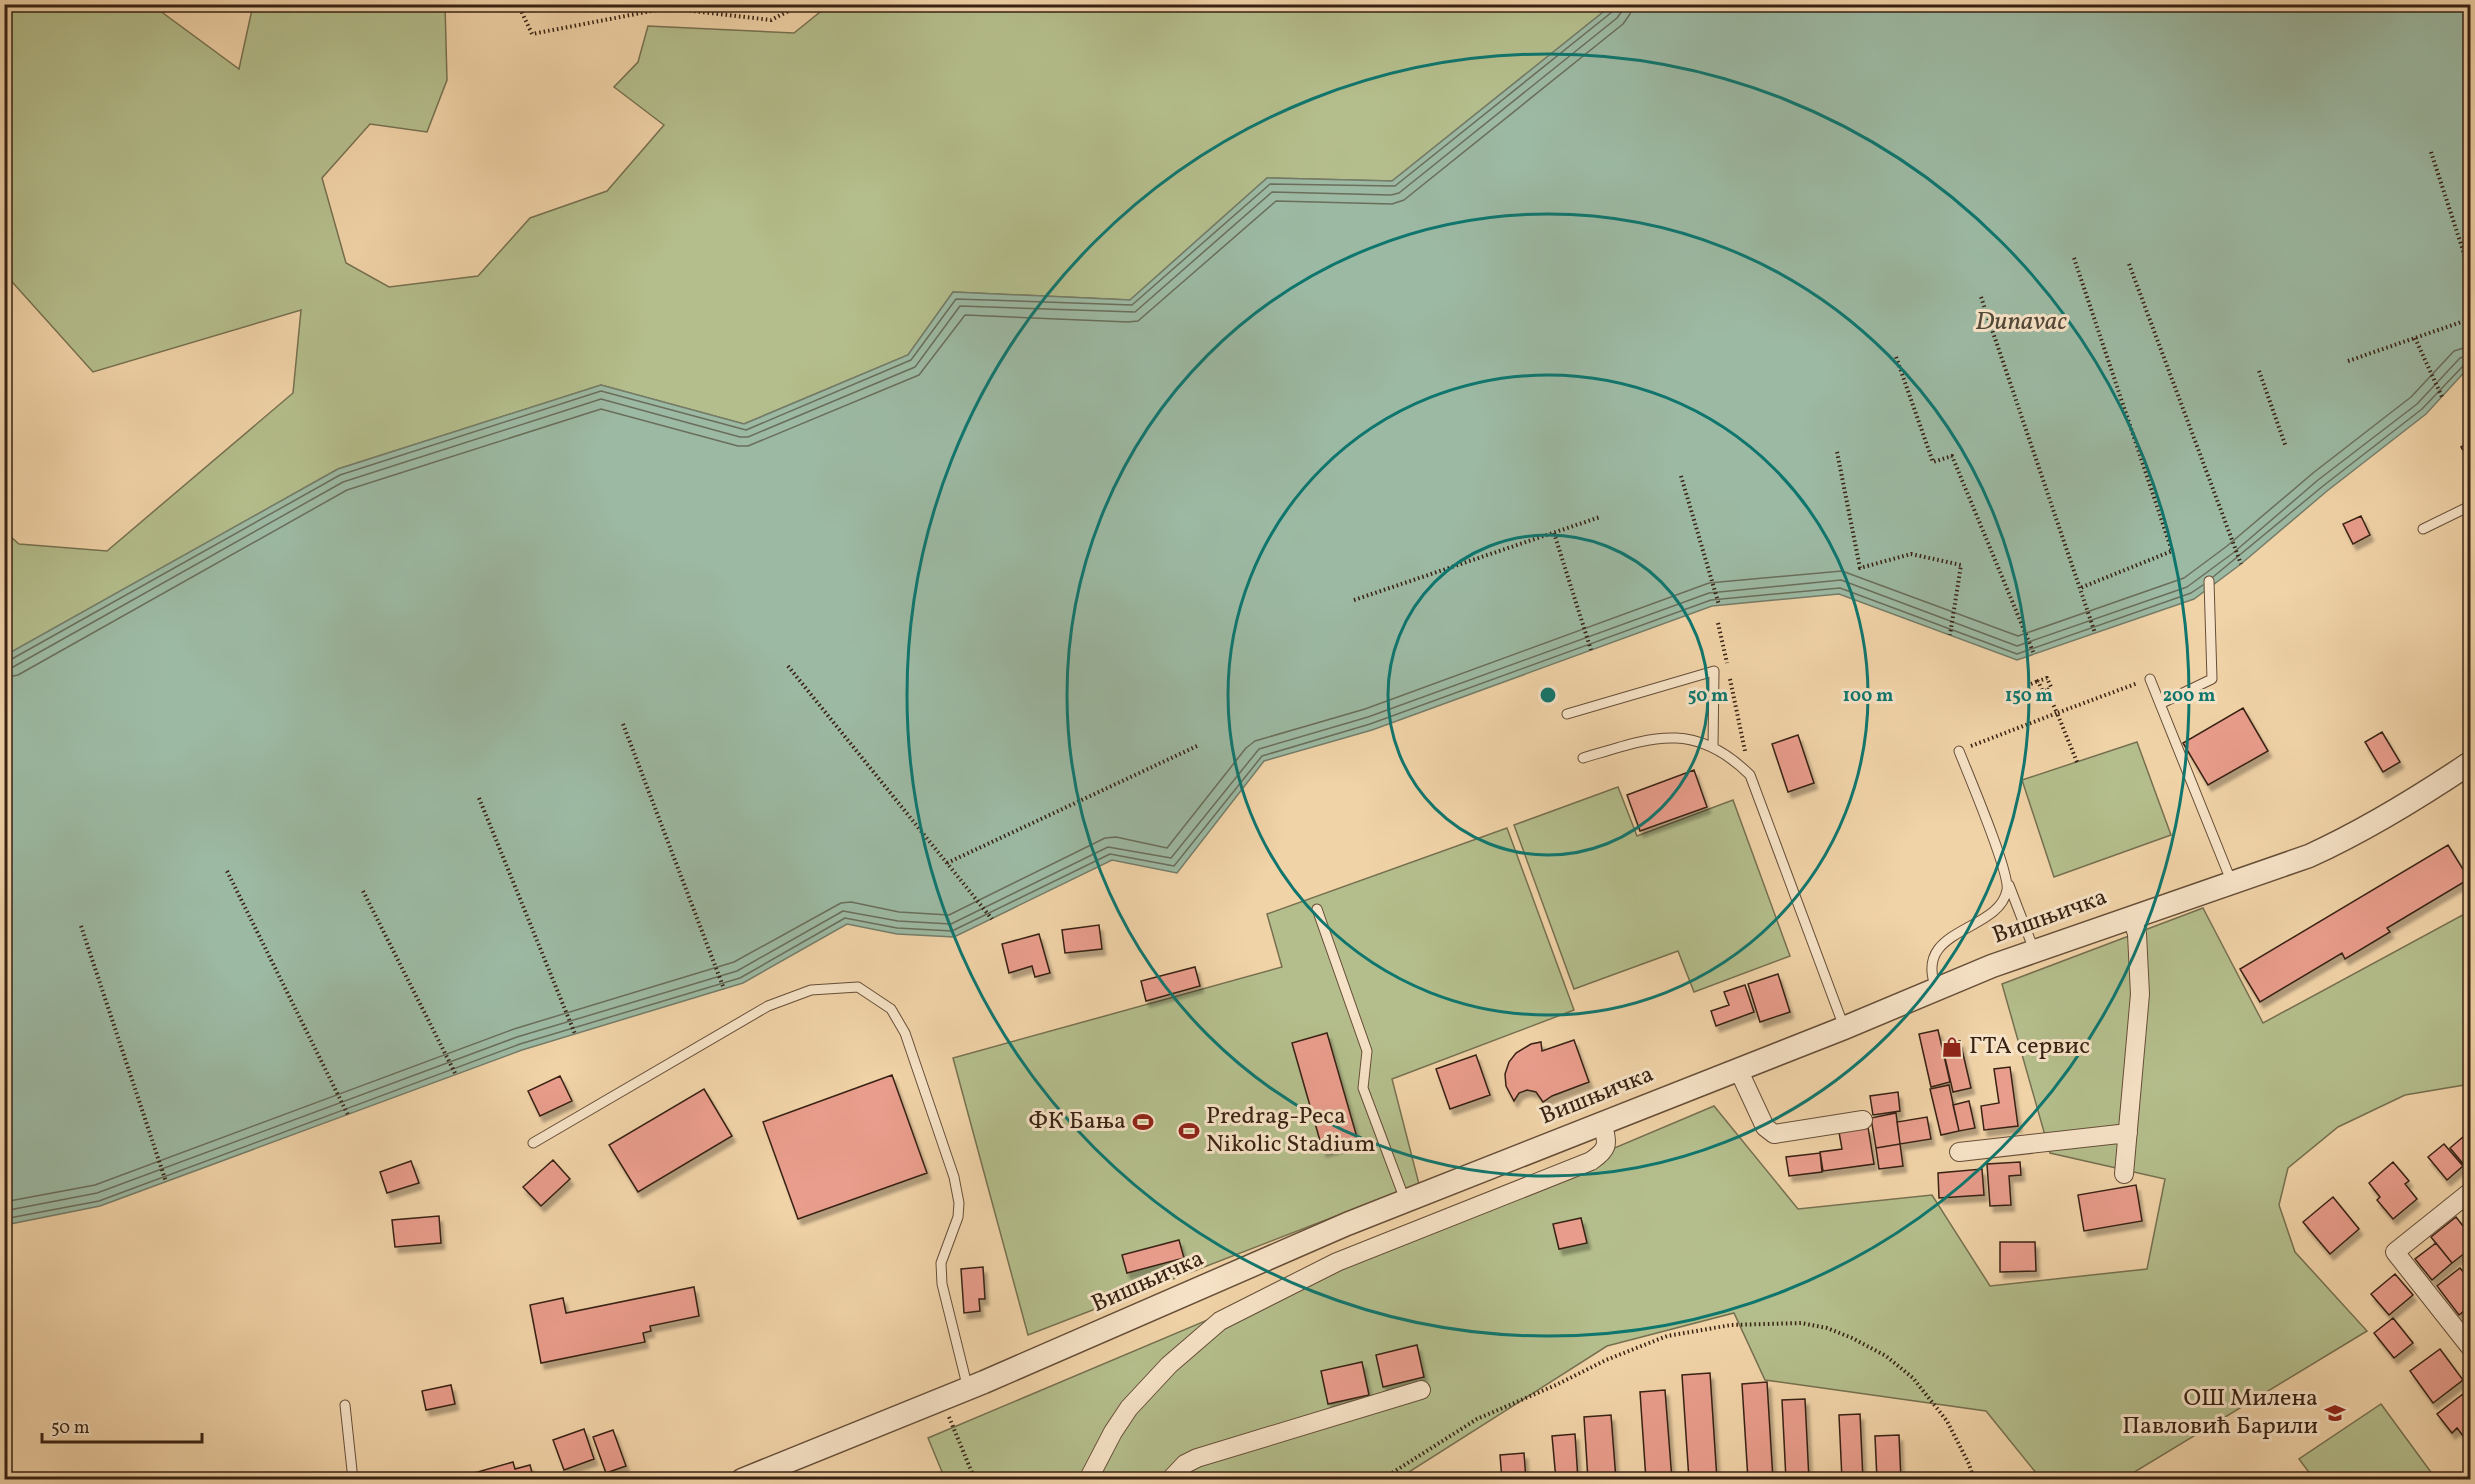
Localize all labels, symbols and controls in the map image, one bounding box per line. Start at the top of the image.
water label: Dunavac [1975,304,2067,340]
text: 50 m [1688,684,1728,709]
text: 100 m [1843,684,1893,709]
text: 150 m [2005,684,2053,709]
text: 200 m [2163,684,2215,709]
centre of rings [1538,685,1558,705]
street label: Вишњичка [1988,881,2112,953]
place label: ГТА сервис [1969,1030,2090,1064]
shop icon: ГТА сервис [1940,1035,1964,1059]
street label: Вишњичка [1535,1058,1659,1134]
place label: Predrag-Peca Nikolic Stadium [1206,1100,1375,1162]
place label: ФК Бања [1029,1105,1126,1139]
sports icon: ФК Бања [1131,1110,1155,1134]
sports icon: Predrag-Peca Nikolic Stadium [1177,1119,1201,1143]
street label: Вишњичка [1086,1242,1210,1322]
place label: ОШ Милена Павловић Барили [2122,1382,2318,1444]
school or university icon: ОШ Милена Павловић Барили [2323,1401,2347,1425]
scale bar [42,1406,202,1444]
text: 50 m [51,1416,90,1441]

